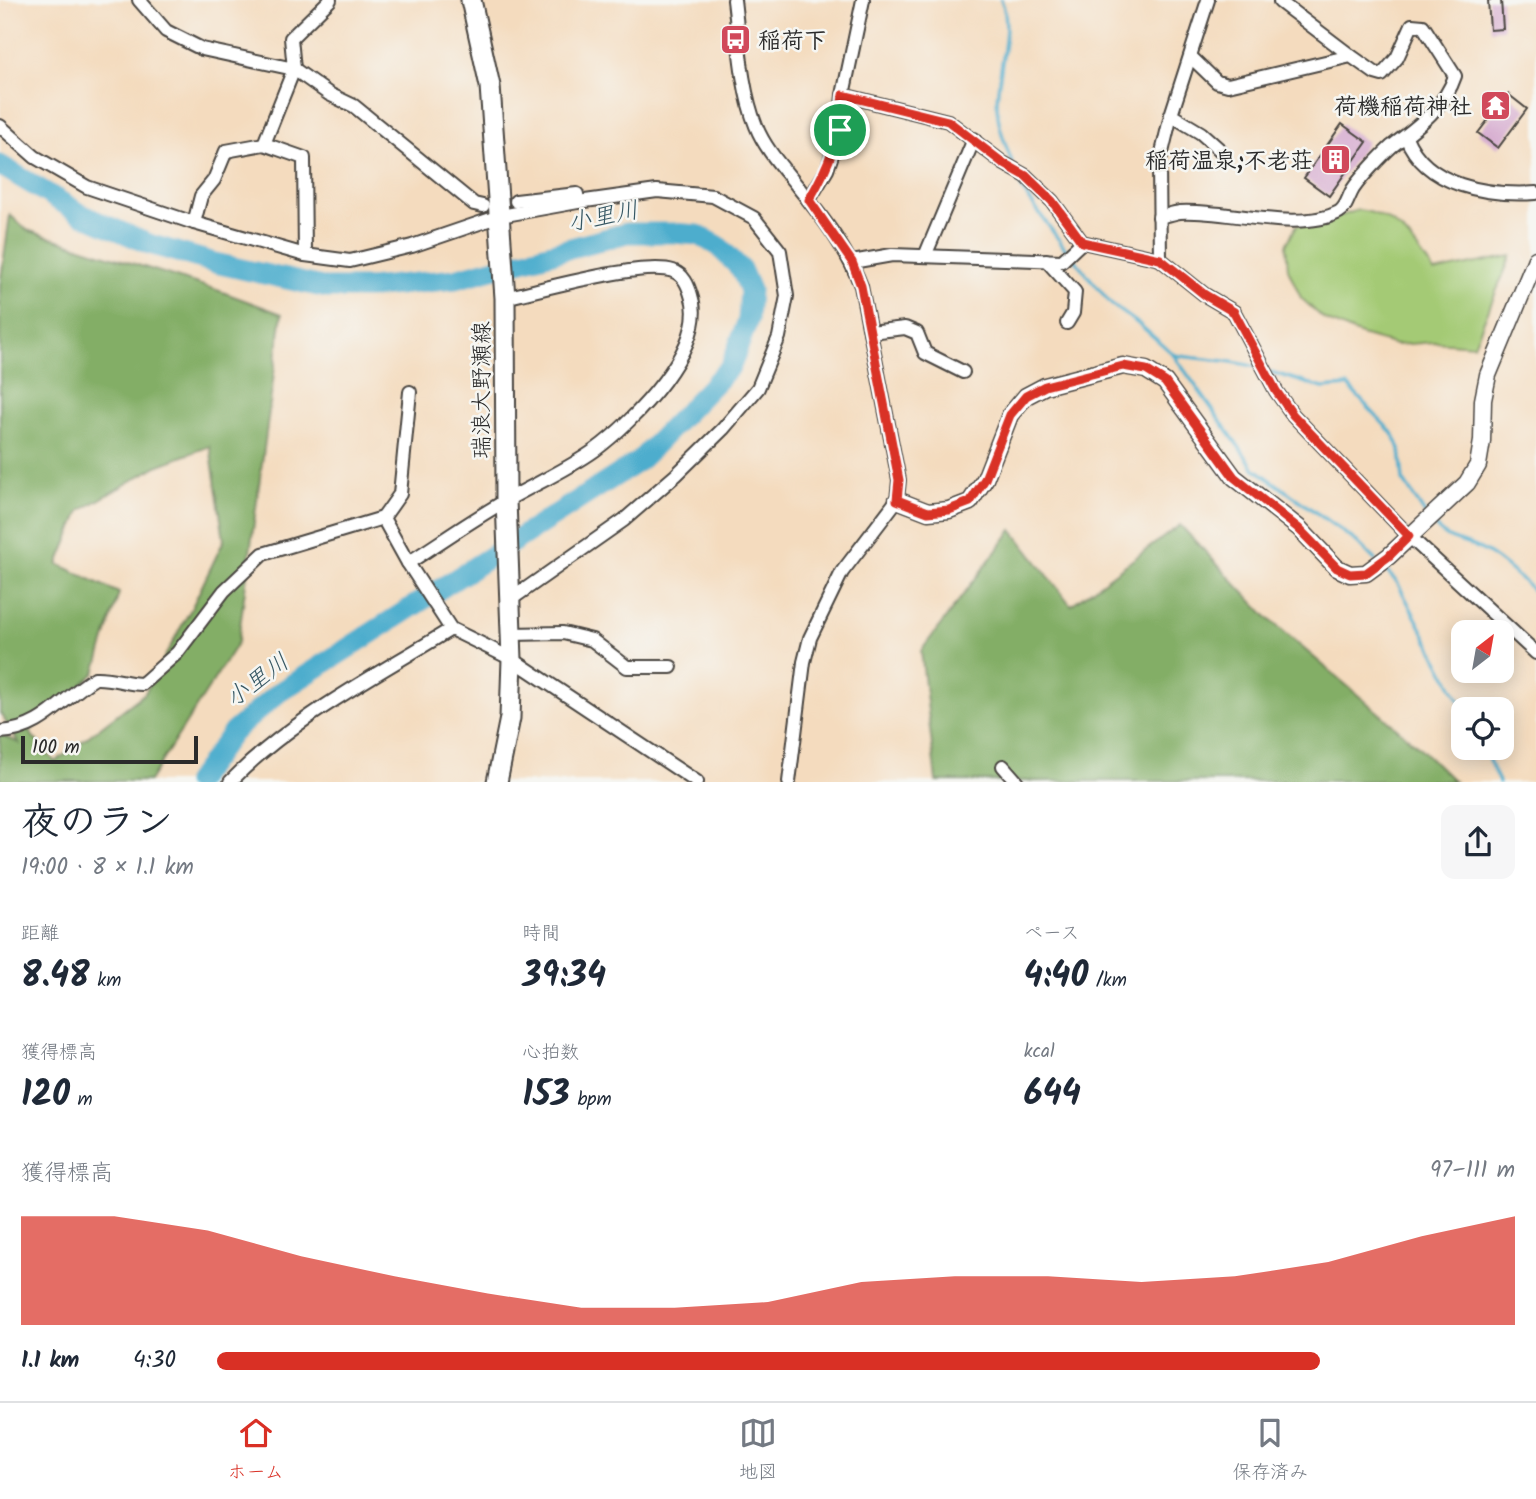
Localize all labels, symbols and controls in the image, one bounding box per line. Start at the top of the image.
bus stop icon: 稲荷下 [718,23,752,57]
place label: 稲荷下 [758,24,827,60]
temple icon: 荷機稲荷神社 [1478,89,1512,123]
place label: 荷機稲荷神社 [1334,90,1472,126]
pin [810,100,870,160]
icon: arrive [821,111,859,149]
building icon: 稲荷温泉;不老荘 [1319,143,1353,177]
place label: 稲荷温泉;不老荘 [1145,144,1313,180]
water label: 小里川 [564,191,642,243]
street label: 瑞浪大野瀬線 [465,321,501,459]
north arrow [1451,620,1514,682]
map controls [1451,620,1514,760]
water label: 小里川 [217,644,298,718]
button: locate [1451,697,1514,760]
scale bar [21,732,198,764]
text: 100 m [32,733,80,763]
text: 夜のラン [21,794,173,854]
button: share [1441,805,1515,879]
text: 19:00 · 8 × 1.1 km [21,850,194,886]
text: 距離 [21,919,59,949]
text: 時間 [522,919,560,949]
text: ペース [1024,919,1080,949]
text: 8.48 [21,949,90,1005]
text: 39:34 [522,949,606,1005]
text: 4:40 [1024,949,1088,1005]
text: km [90,966,121,996]
text: /km [1088,966,1127,996]
text: kcal [1024,1037,1055,1067]
text: 獲得標高 [21,1038,97,1068]
text: 心拍数 [522,1038,579,1068]
text: 644 [1024,1067,1081,1123]
text: 120 [21,1068,70,1124]
text: 153 [522,1068,570,1124]
text: m [70,1085,93,1115]
text: bpm [570,1085,612,1115]
text: 97–111 m [1430,1153,1515,1189]
text: 獲得標高 [21,1156,113,1192]
text: 1.1 km [21,1343,79,1379]
text: 4:30 [133,1343,176,1379]
tab: ホーム [228,1414,284,1488]
tab: 地図 [739,1414,777,1488]
tab: 保存済み [1232,1414,1308,1488]

